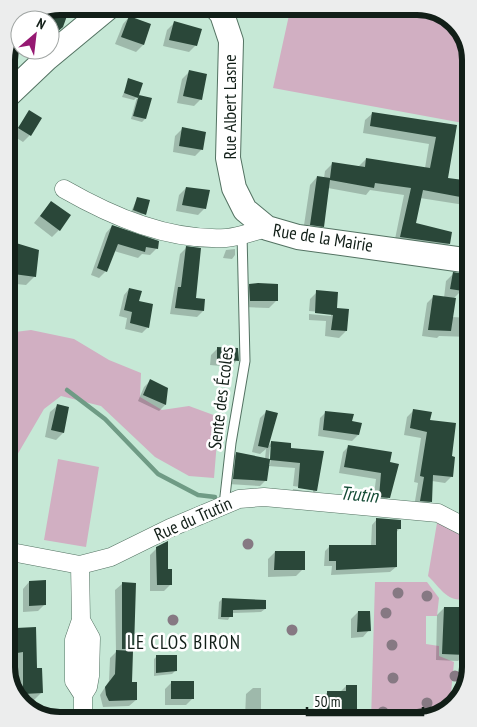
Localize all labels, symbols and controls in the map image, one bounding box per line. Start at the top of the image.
north arrow [10,10,60,60]
text: N [34,14,49,33]
street label: Rue Albert Lasne [218,54,241,160]
street label: Rue de la Mairie [271,218,375,257]
street label: Sente des Écoles [203,345,238,451]
water label: Trutin [339,480,381,508]
street label: Rue du Trutin [150,491,235,546]
district label: LE CLOS BIRON [127,630,241,654]
scale bar [307,684,423,716]
text: 50 m [314,692,340,711]

